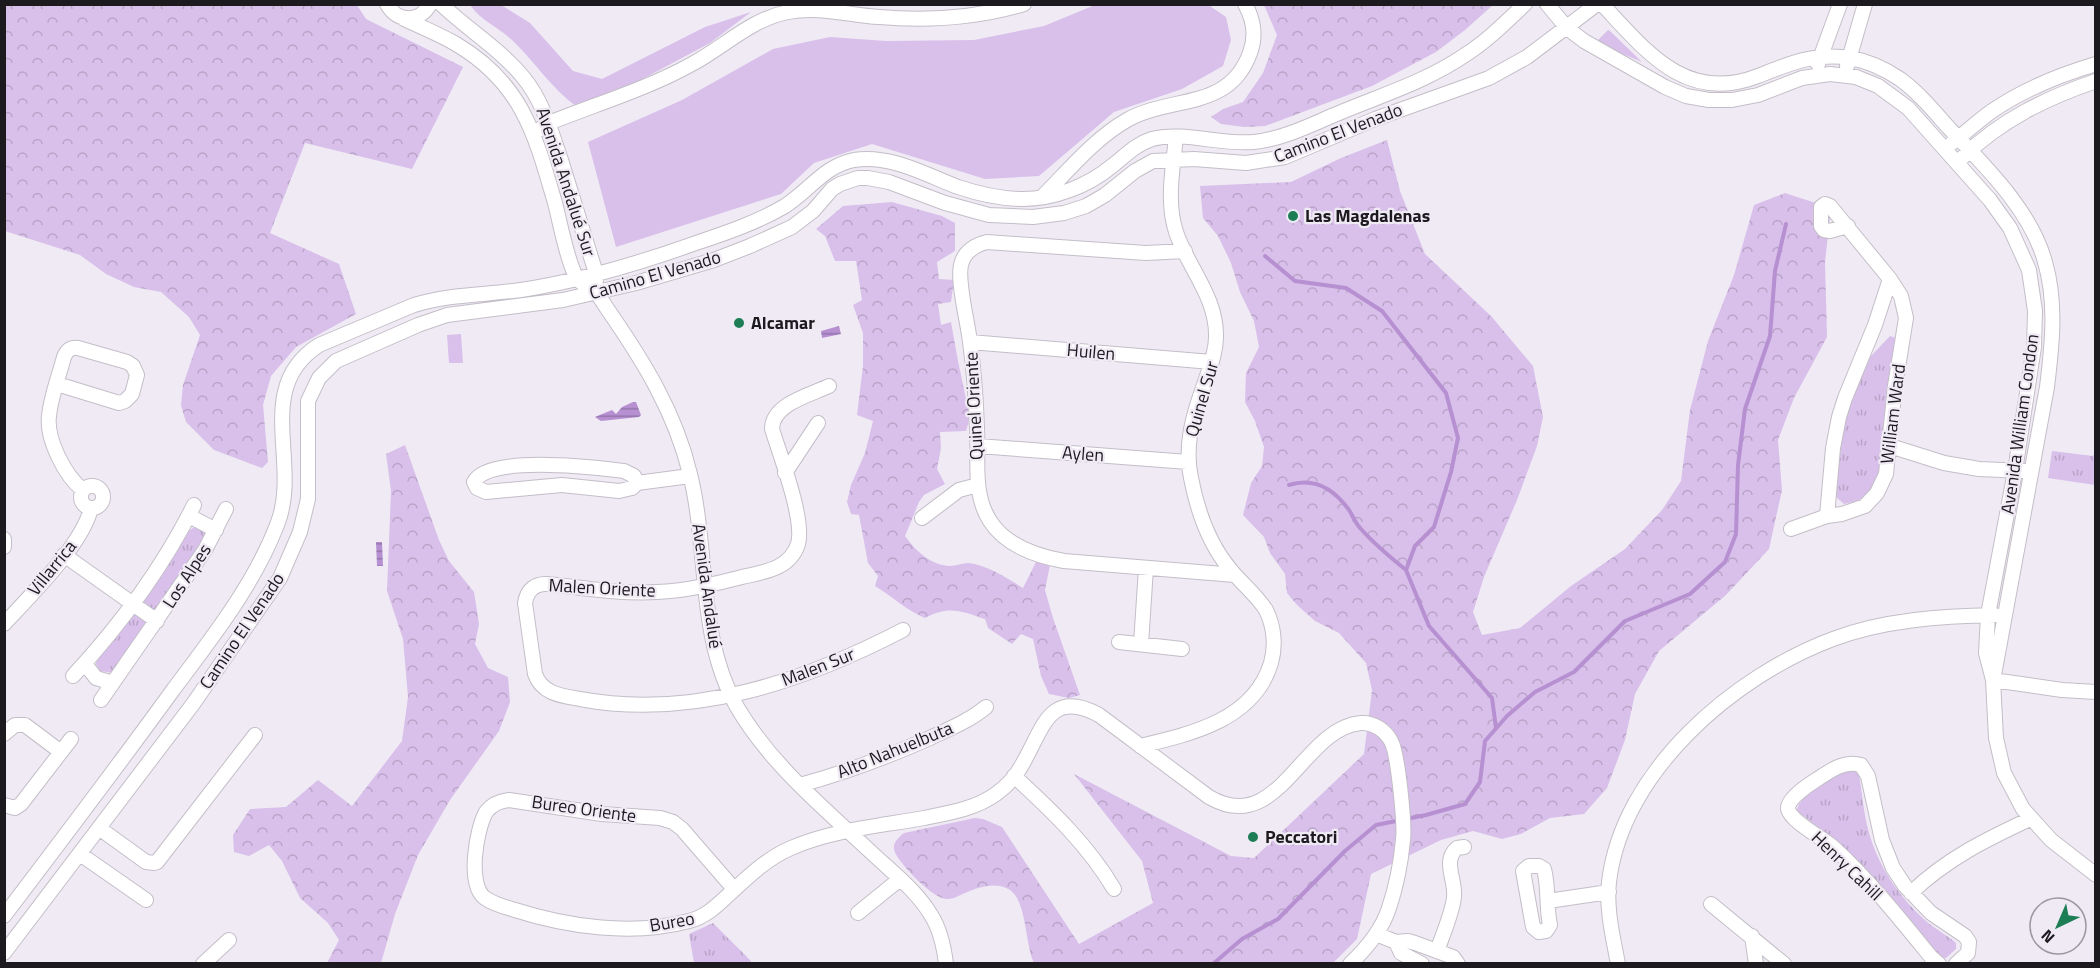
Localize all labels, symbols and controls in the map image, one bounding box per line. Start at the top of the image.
street label: Camino El Venado [1270,96,1406,169]
street label: Avenida Andalué Sur [530,104,603,260]
place label: Las Magdalenas [1305,202,1430,229]
marker: Las Magdalenas [1286,209,1300,223]
street label: Camino El Venado [586,243,724,306]
place label: Alcamar [751,309,815,336]
marker: Alcamar [732,316,746,330]
street label: Avenida William Condon [1993,332,2046,516]
street label: Huilen [1066,336,1116,367]
street label: Quinel Oriente [957,351,990,461]
street label: Quinel Sur [1178,358,1225,440]
street label: William Ward [1873,362,1912,465]
street label: Aylen [1061,439,1105,468]
street label: Avenida Andalué [685,522,730,650]
street label: Villarrica [21,534,83,601]
street label: Los Alpes [156,538,218,613]
street label: Camino El Venado [192,567,291,695]
street label: Malen Oriente [548,571,656,604]
street label: Malen Sur [777,640,858,693]
street label: Alto Nahuelbuta [833,714,957,785]
street label: Bureo Oriente [530,788,638,829]
place label: Peccatori [1265,823,1337,850]
street label: Henry Cahill [1805,825,1889,907]
marker: Peccatori [1246,830,1260,844]
north arrow [2028,896,2088,956]
street label: Bureo [647,904,697,939]
text: N [2035,924,2060,949]

